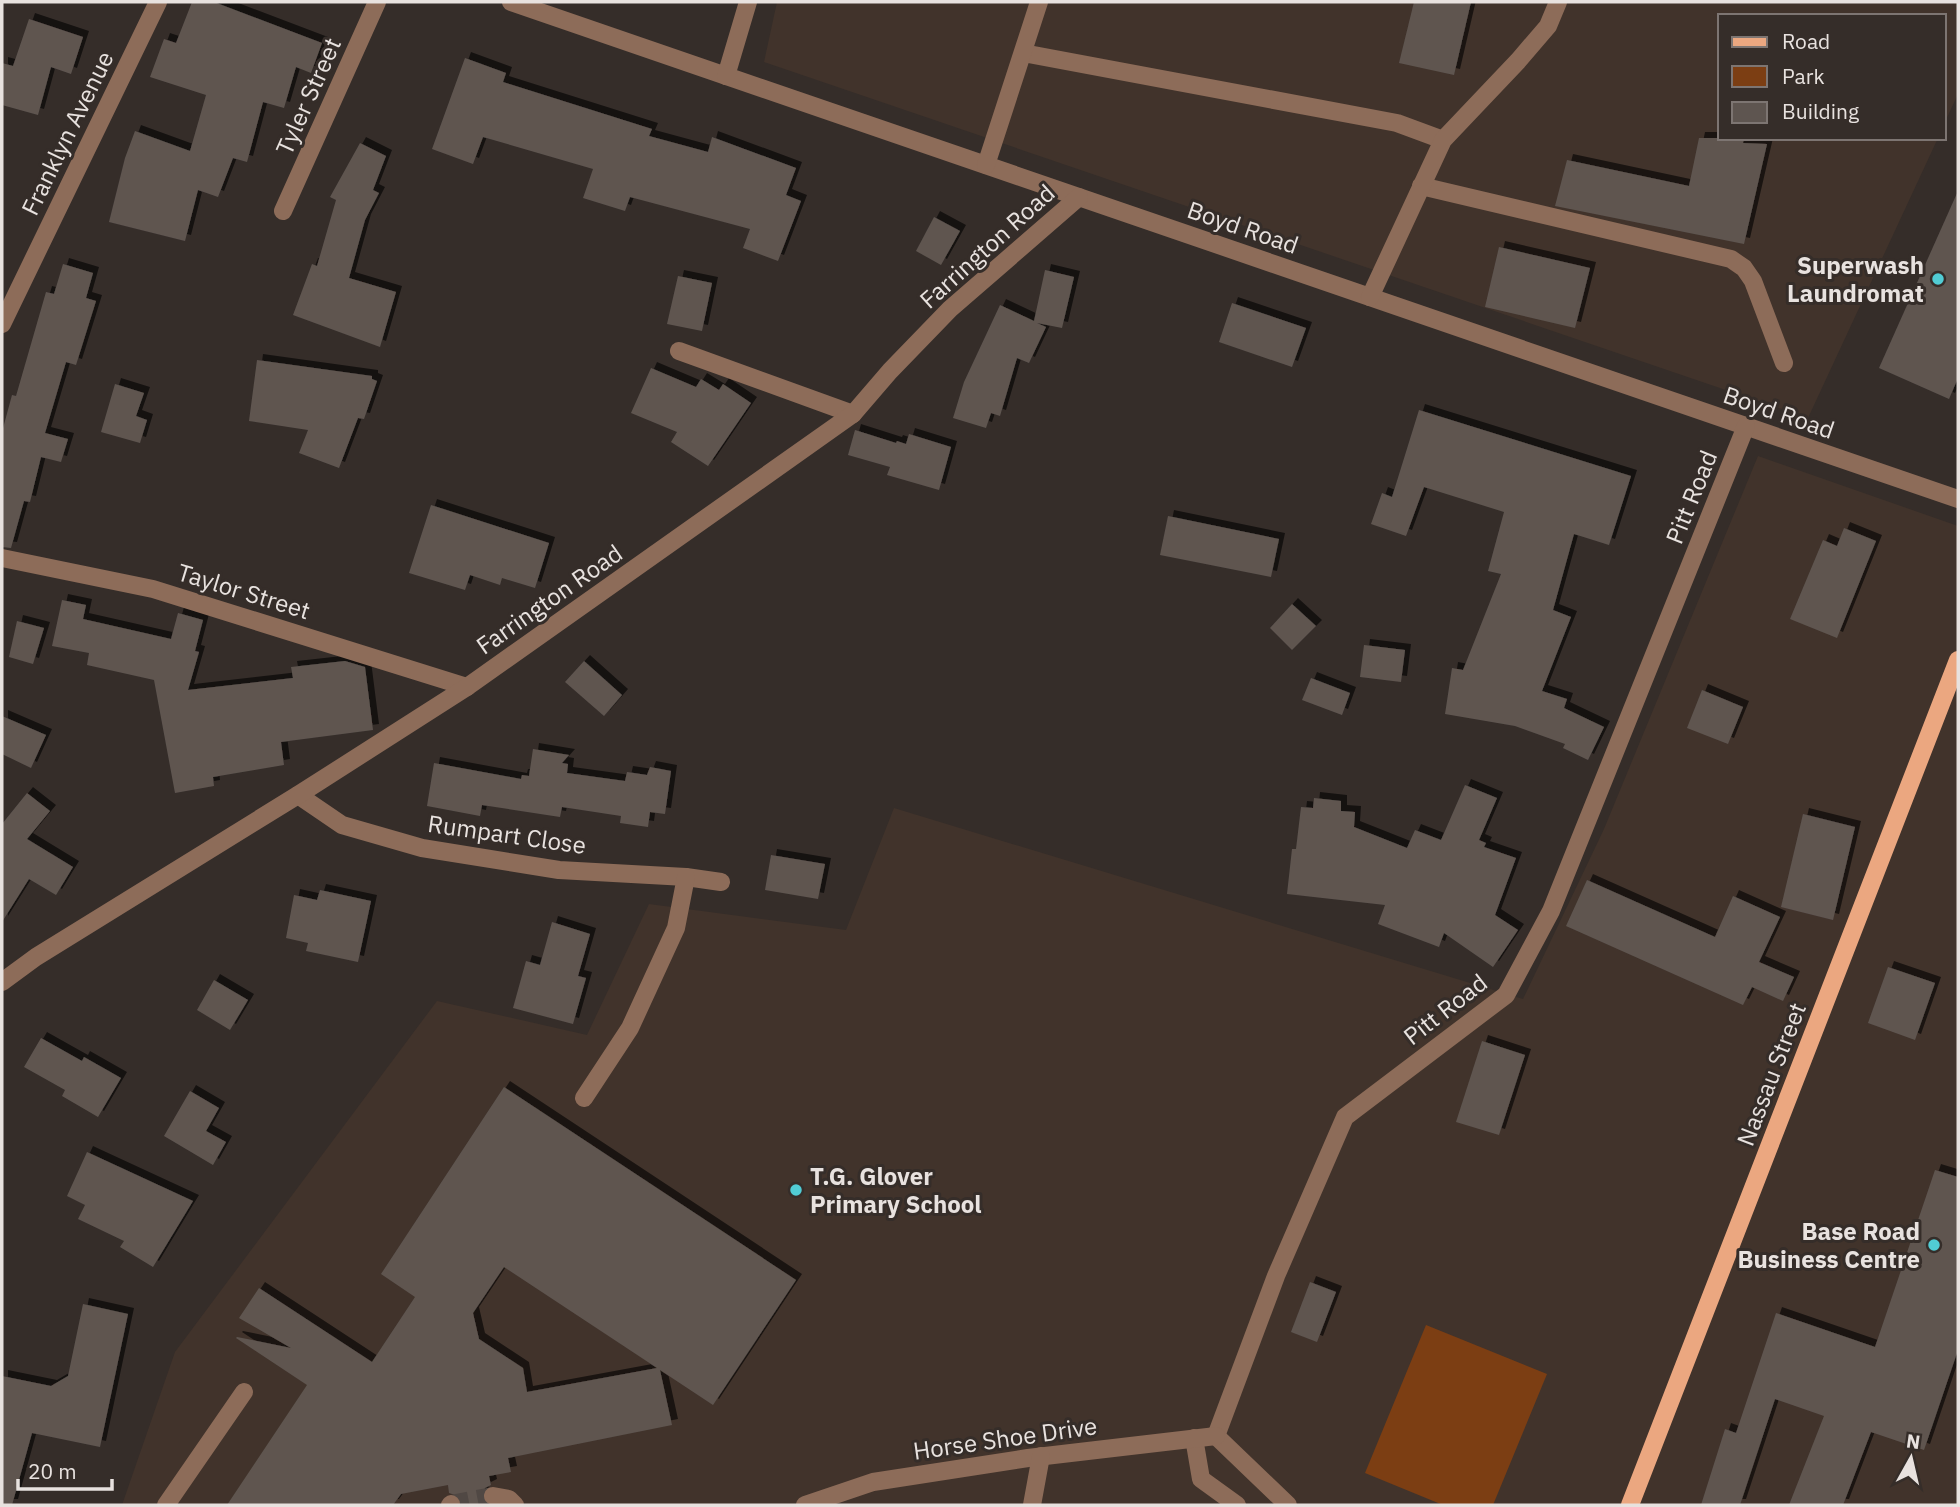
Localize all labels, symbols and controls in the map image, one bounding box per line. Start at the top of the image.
legend [1718,14,1946,140]
text: Road [1782,27,1830,55]
street label: Tyler Street [268,33,348,159]
street label: Franklyn Avenue [14,46,120,220]
text: Park [1782,62,1825,90]
text: Building [1782,97,1859,125]
street label: Farrington Road [913,177,1061,315]
street label: Boyd Road [1183,193,1303,261]
place label: Superwash Laundromat [1787,249,1924,309]
marker: Superwash Laundromat [1930,271,1946,287]
street label: Boyd Road [1719,378,1839,446]
street label: Pitt Road [1658,446,1724,548]
street label: Farrington Road [470,537,628,661]
street label: Taylor Street [174,556,314,626]
street label: Rumpart Close [426,807,588,861]
street label: Pitt Road [1397,966,1493,1052]
street label: Nassau Street [1729,998,1813,1150]
place label: T.G. Glover Primary School [810,1160,982,1220]
marker: T.G. Glover Primary School [788,1182,804,1198]
place label: Base Road Business Centre [1738,1215,1920,1275]
marker: Base Road Business Centre [1926,1237,1942,1253]
street label: Horse Shoe Drive [911,1409,1099,1467]
north arrow [1876,1423,1946,1493]
text: N [1905,1428,1922,1454]
scale bar [18,1448,112,1492]
text: 20 m [28,1457,77,1485]

